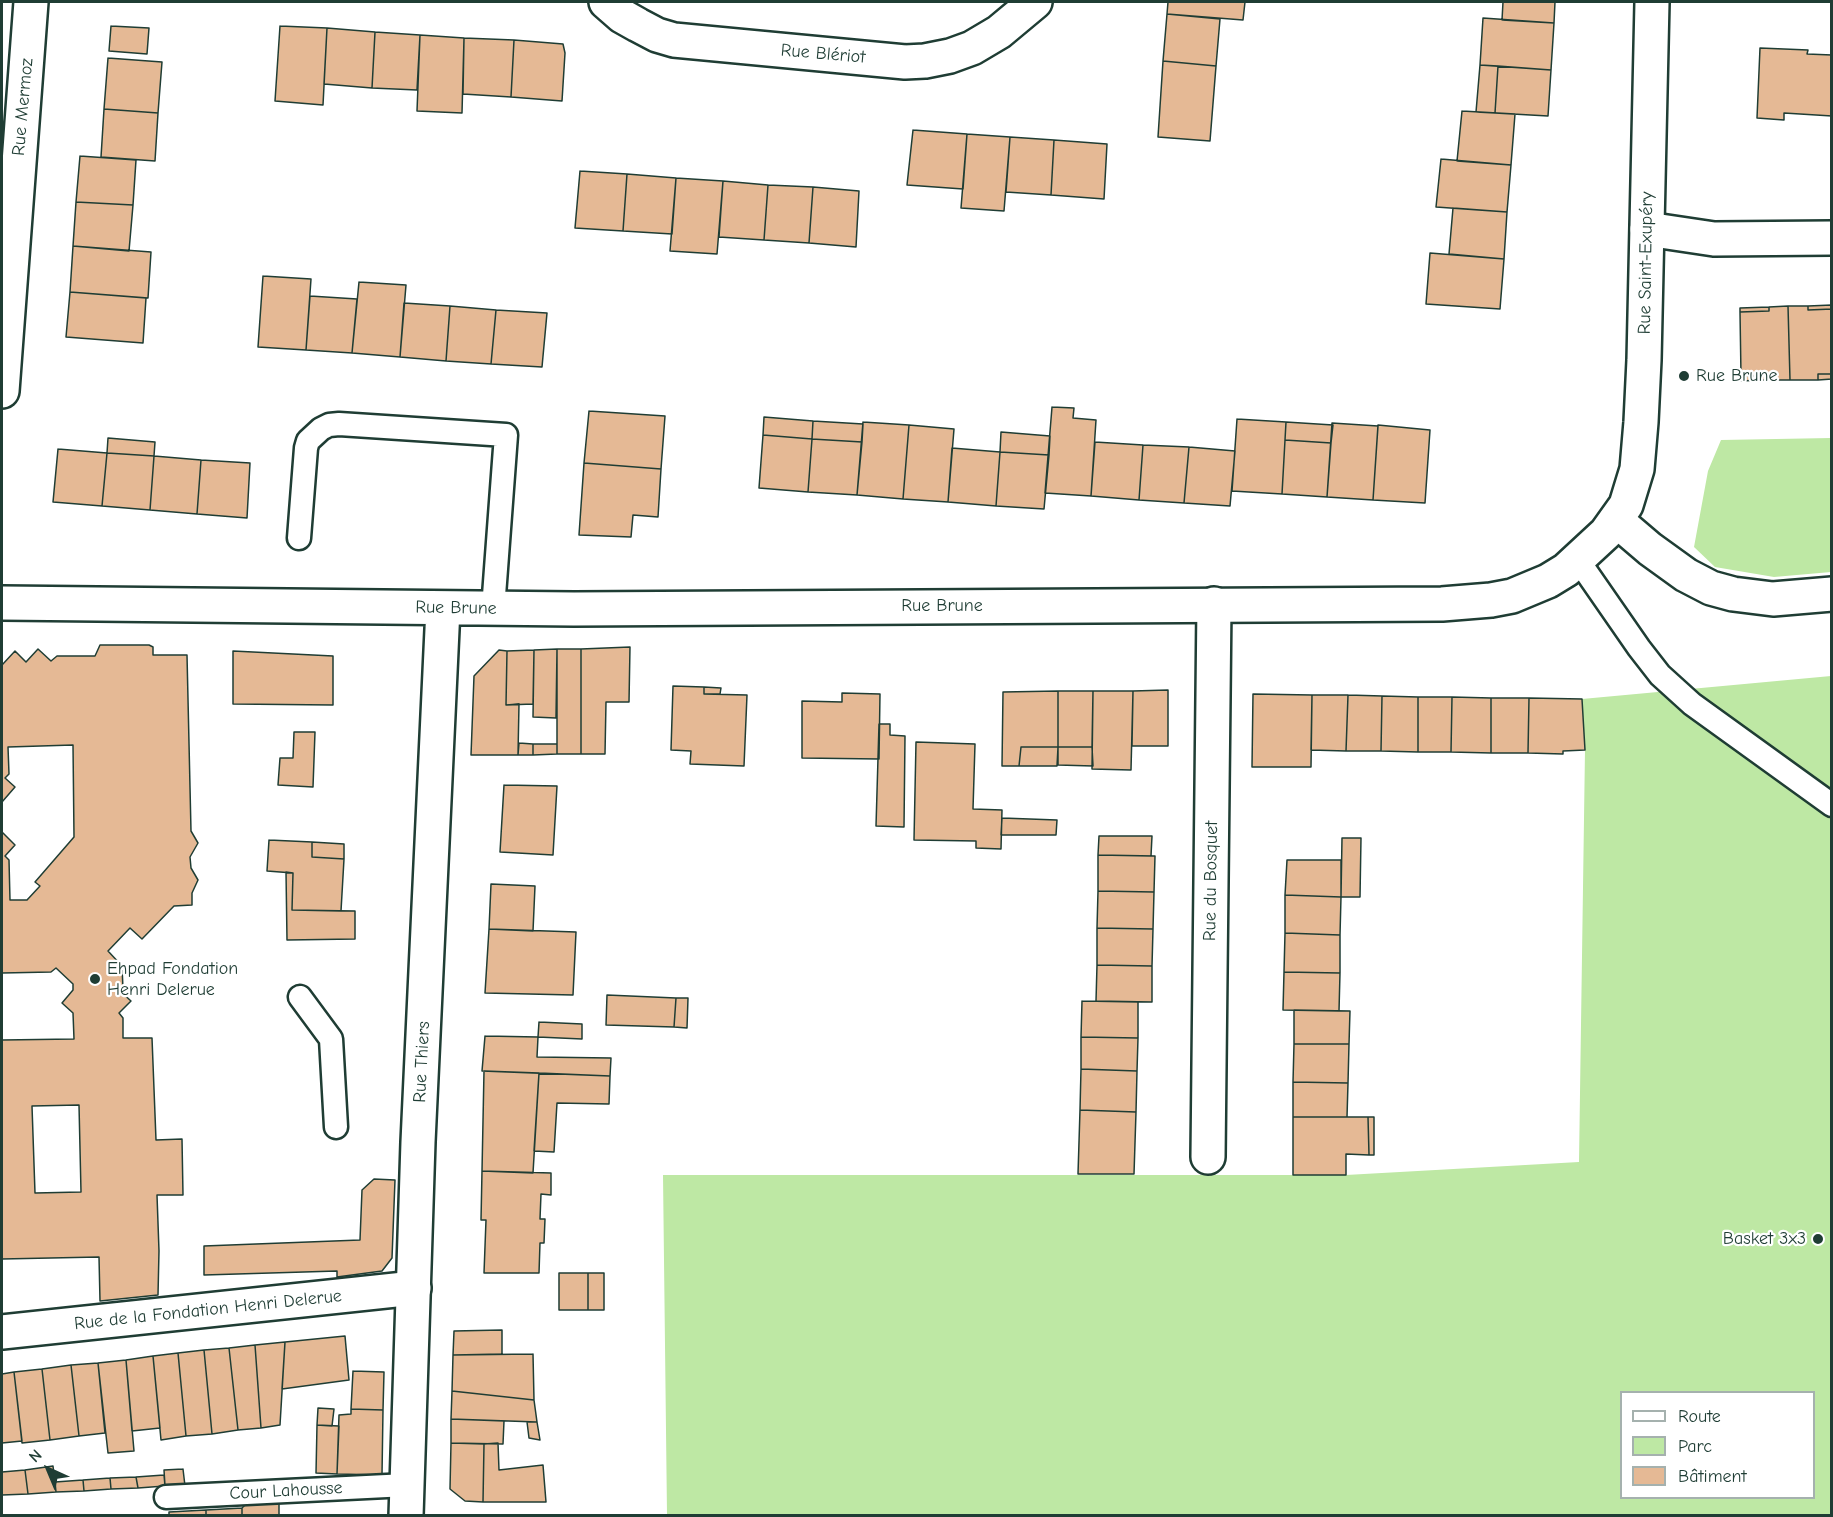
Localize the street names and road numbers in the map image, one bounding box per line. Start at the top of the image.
street label: Rue Blériot [780,40,866,68]
street label: Rue Mermoz [8,57,38,157]
street label: Rue Saint-Exupéry [1634,191,1658,335]
street label: Rue Brune [901,595,983,617]
street label: Rue Brune [415,596,497,620]
street label: Rue du Bosquet [1199,821,1223,941]
street label: Rue Thiers [409,1021,435,1103]
street label: Rue de la Fondation Henri Delerue [73,1285,343,1335]
street label: Cour Lahousse [229,1477,343,1505]

